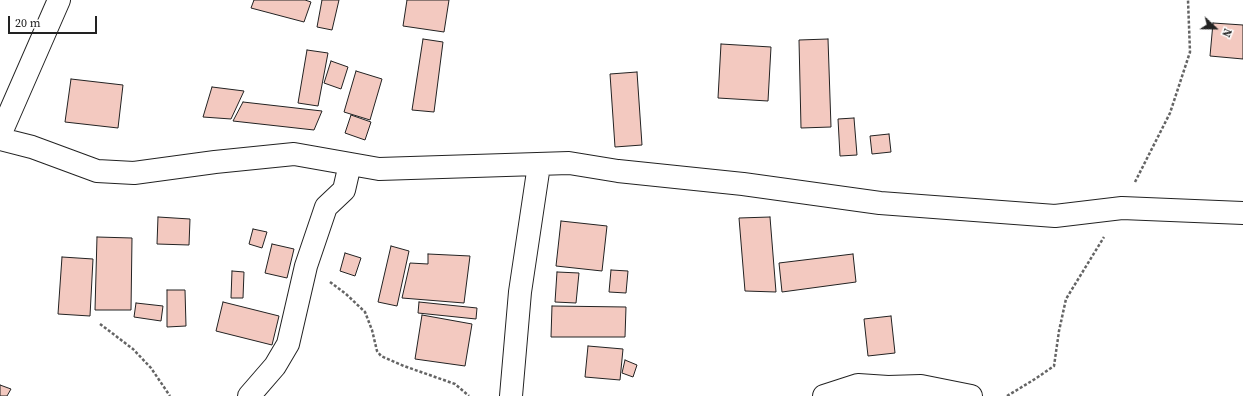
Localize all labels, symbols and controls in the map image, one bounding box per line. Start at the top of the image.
scale bar [10,8,99,34]
north arrow [1195,8,1235,48]
text: 20 m [15,15,41,31]
text: N [1218,26,1235,39]

